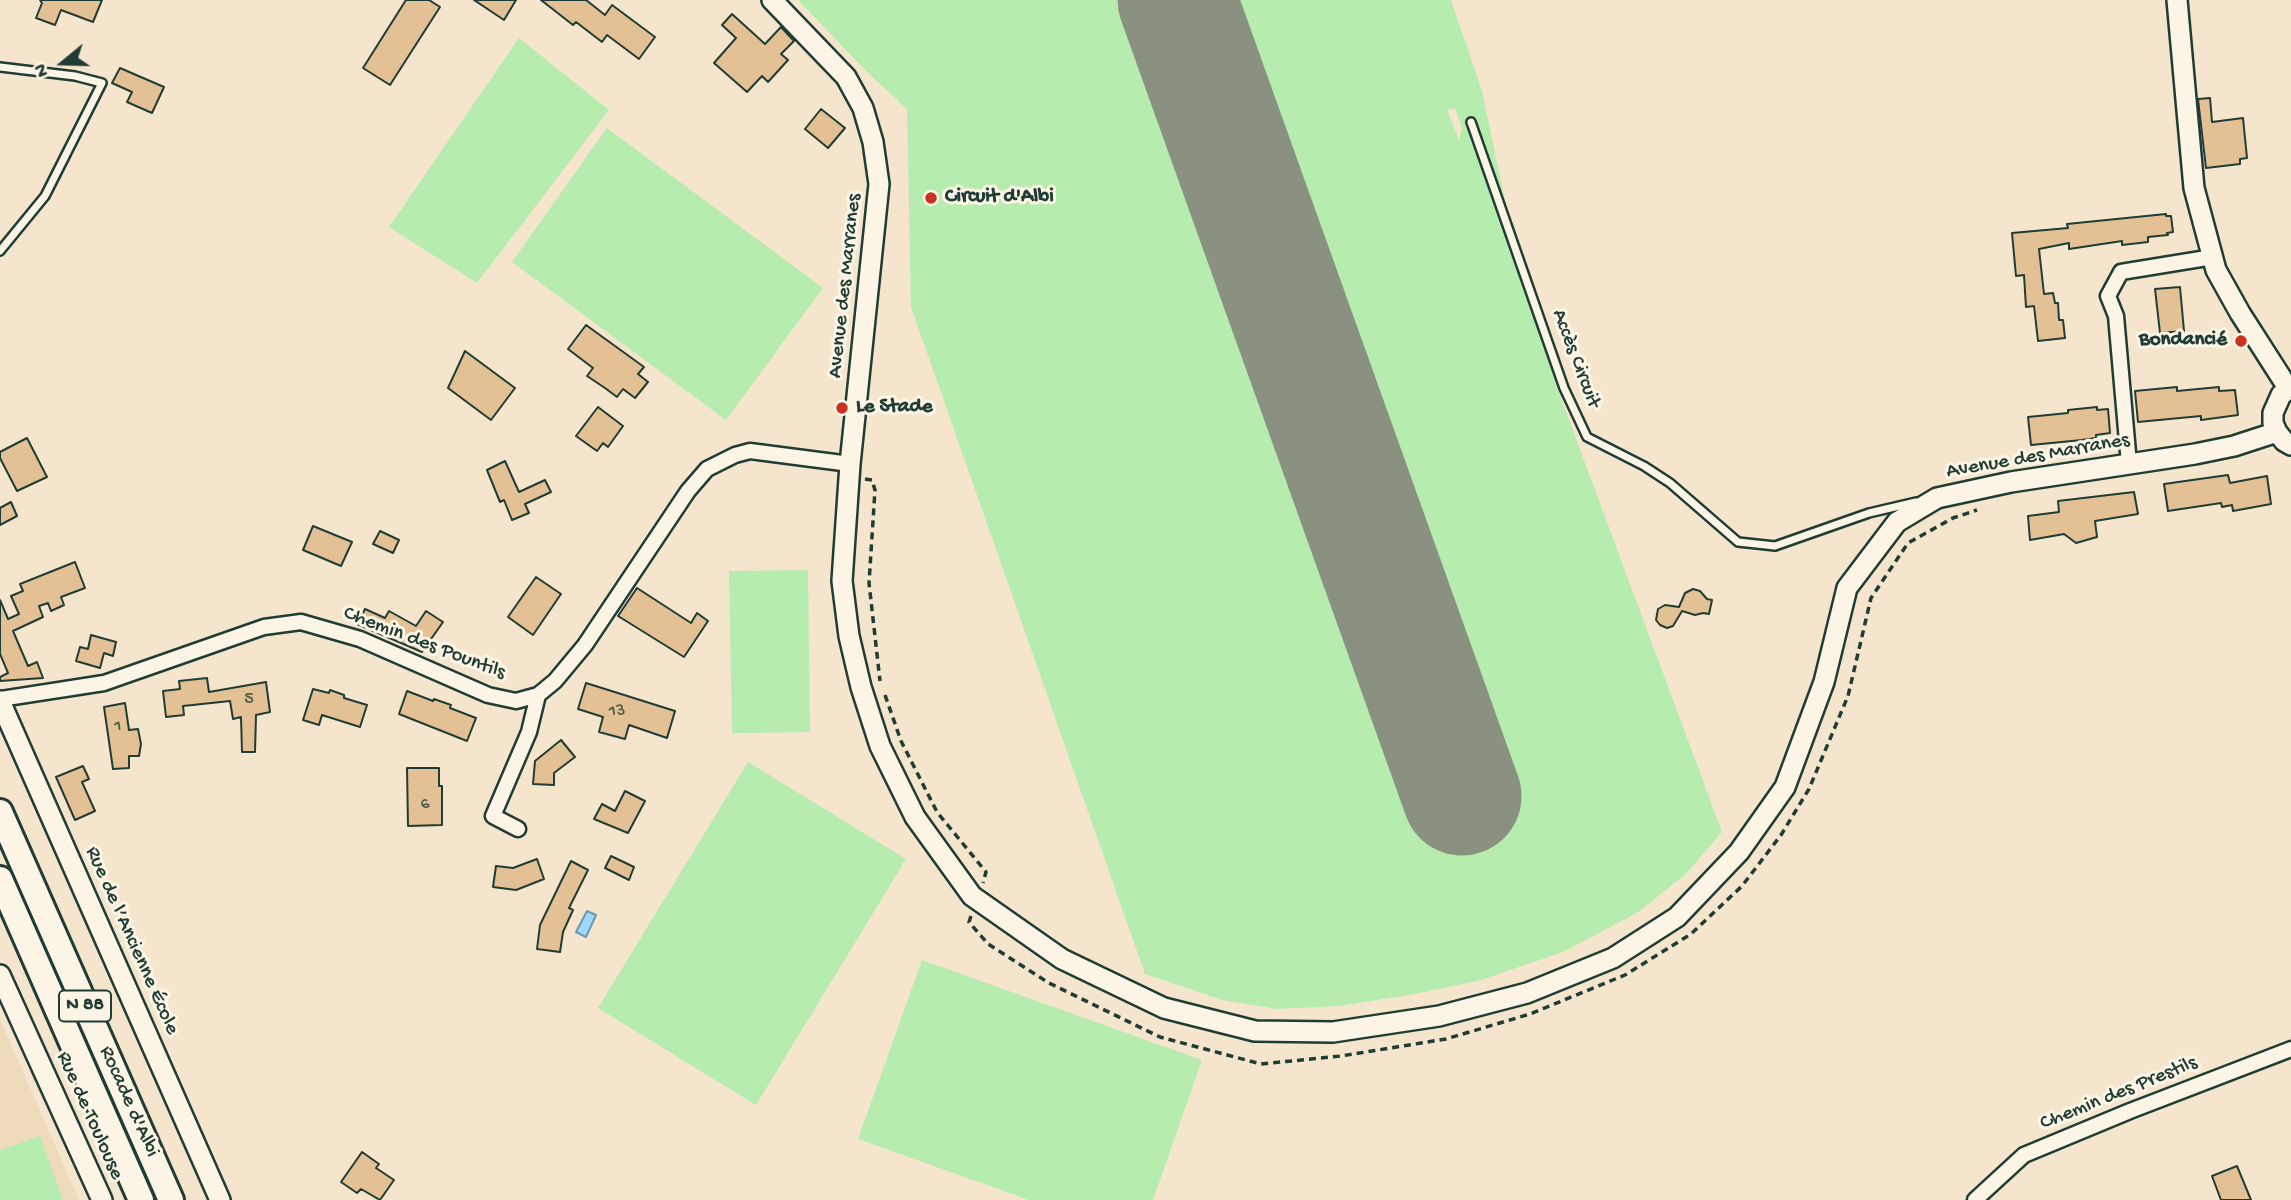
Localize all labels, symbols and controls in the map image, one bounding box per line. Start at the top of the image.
north arrow [28,28,98,98]
text: N [30,60,56,80]
place label: Circuit d'Albi [945,185,1054,211]
marker: Circuit d'Albi [923,190,939,206]
street label: Avenue des Marranes [824,193,868,379]
street label: Accès Circuit [1545,306,1605,412]
place label: Bondancié [2139,328,2227,354]
marker: Bondancié [2233,333,2249,349]
place label: Le Stade [856,395,933,421]
marker: Le Stade [834,400,850,416]
street label: Avenue des Marranes [1945,429,2131,485]
street label: Chemin des Pountils [339,601,509,687]
house number: 5 [244,689,254,711]
house number: 13 [609,701,625,723]
house number: 1 [114,716,122,738]
house number: 6 [420,794,430,816]
street label: Rue de l’Ancienne École [78,843,184,1039]
road number: N 88 [59,990,111,1022]
street label: Rocade d'Albi [92,1042,164,1162]
street label: Rue de Toulouse [50,1048,128,1184]
street label: Chemin des Prestils [2037,1051,2201,1137]

